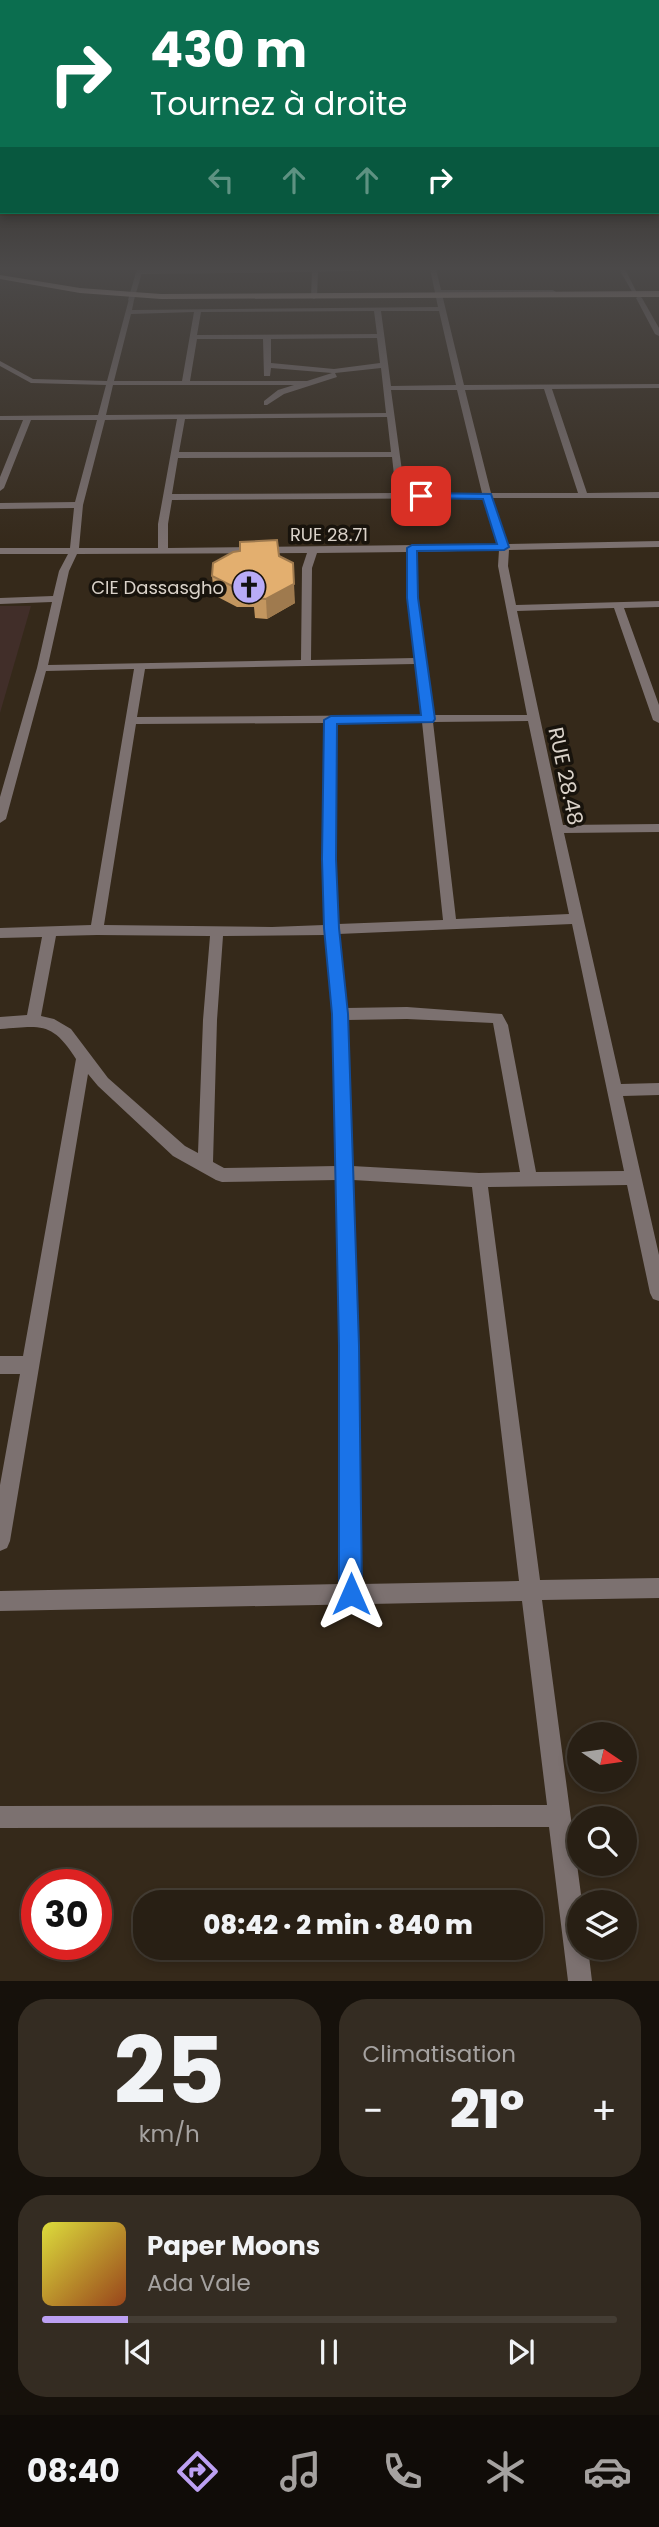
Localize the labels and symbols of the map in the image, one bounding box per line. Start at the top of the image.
pin [391,466,451,526]
street label: RUE 28.71 [290,522,368,547]
church icon: CIE Dassasgho [230,568,268,606]
place label: CIE Dassasgho [91,575,224,600]
street label: RUE 28.48 [541,724,591,828]
position arrow [314,1557,388,1631]
north arrow [567,1722,637,1792]
speed limit sign: 30 [21,1869,112,1960]

